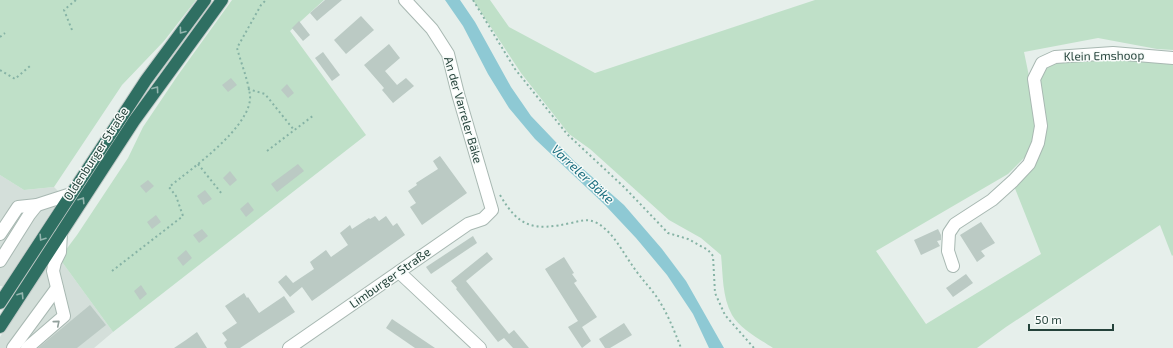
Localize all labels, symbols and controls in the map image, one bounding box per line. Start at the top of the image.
one-way arrow [179,27,186,34]
street label: Klein Emshoop [1064,47,1144,63]
street label: An der Varreler Bäke [442,55,486,165]
one-way arrow [151,86,159,93]
street label: Oldenburger Straße [60,104,130,202]
water label: Varreler Bäke [548,141,618,207]
one-way arrow [77,198,84,205]
one-way arrow [39,234,47,241]
street label: Limburger Straße [346,244,433,310]
one-way arrow [16,292,23,299]
scale bar [1029,306,1113,332]
text: 50 m [1035,312,1062,326]
one-way arrow [52,320,59,327]

